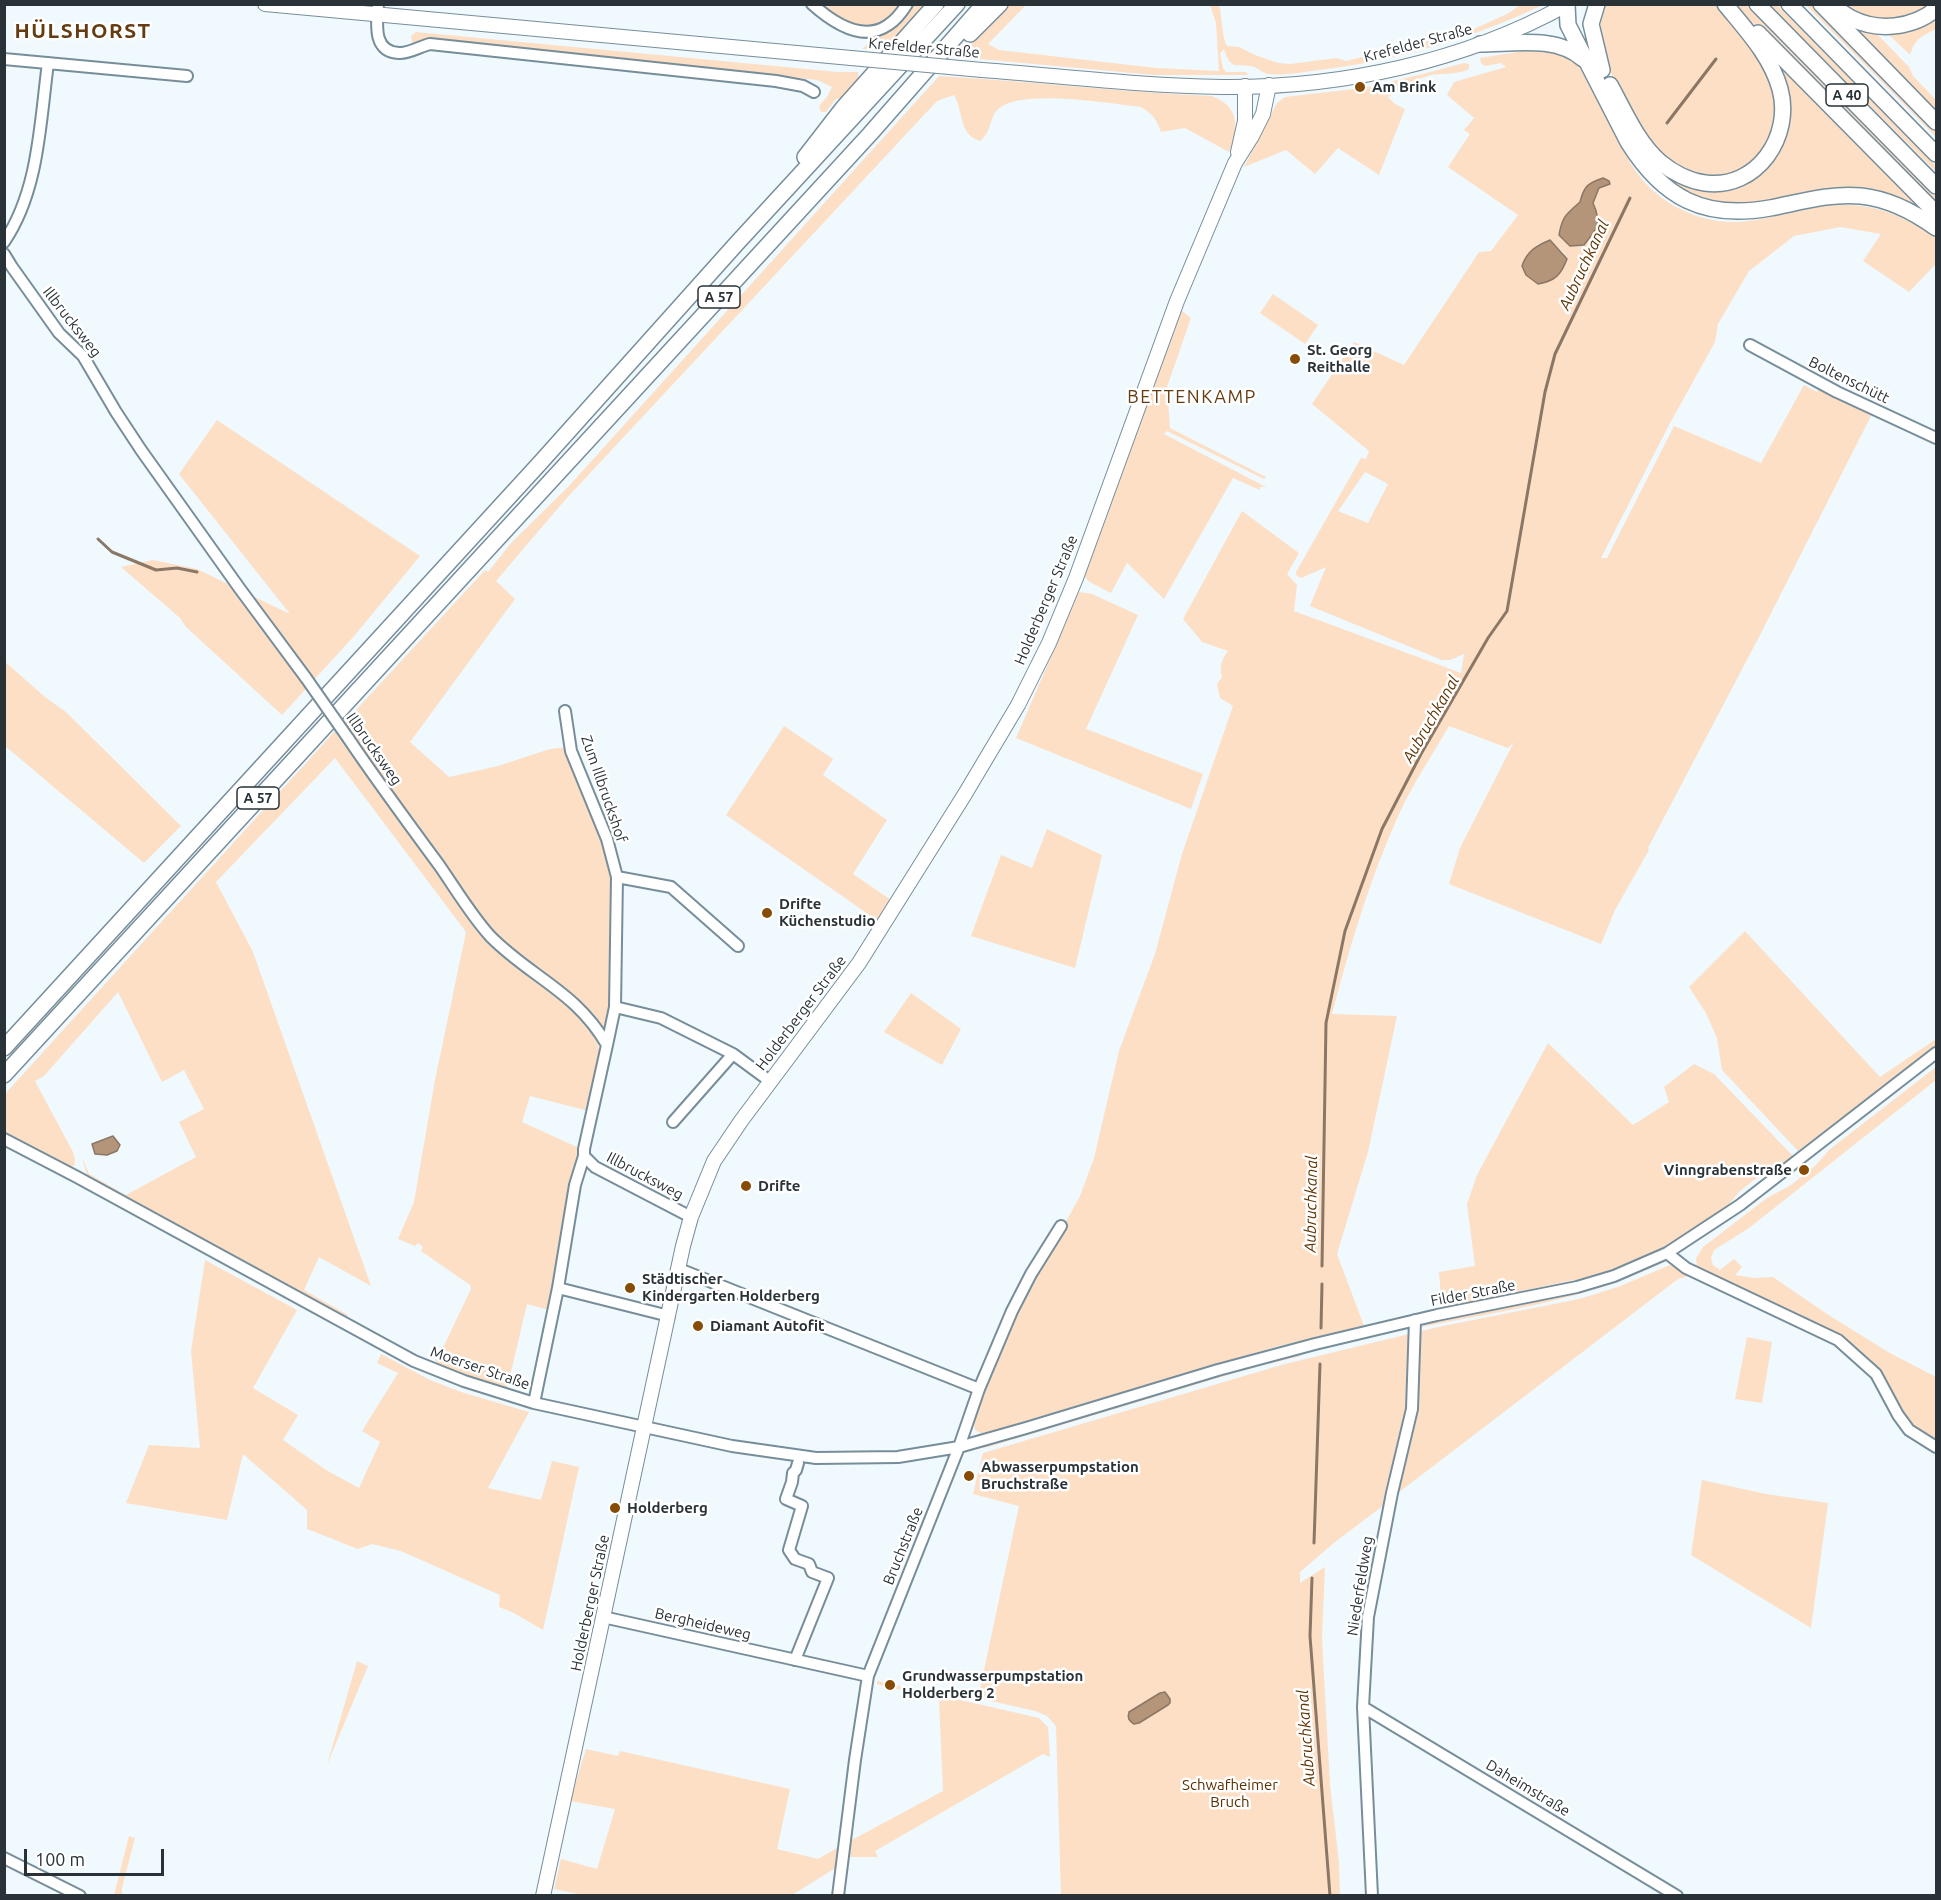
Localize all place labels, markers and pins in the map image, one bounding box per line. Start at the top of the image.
place label: Am Brink [1372,78,1436,96]
marker: Am Brink [1353,80,1367,94]
place label: St. Georg Reithalle [1307,341,1372,376]
marker: St. Georg Reithalle [1288,352,1302,366]
place label: Drifte Küchenstudio [779,895,875,930]
marker: Drifte Küchenstudio [760,906,774,920]
place label: Vinngrabenstraße [1664,1161,1792,1179]
marker: Vinngrabenstraße [1797,1163,1811,1177]
place label: Drifte [758,1177,800,1195]
marker: Drifte [739,1179,753,1193]
place label: Städtischer Kindergarten Holderberg [642,1270,820,1305]
marker: Städtischer Kindergarten Holderberg [623,1281,637,1295]
place label: Diamant Autofit [710,1317,824,1335]
marker: Diamant Autofit [691,1319,705,1333]
place label: Abwasserpumpstation Bruchstraße [981,1458,1139,1493]
marker: Abwasserpumpstation Bruchstraße [962,1469,976,1483]
place label: Holderberg [627,1499,708,1517]
marker: Holderberg [608,1501,622,1515]
place label: Grundwasserpumpstation Holderberg 2 [902,1667,1083,1702]
marker: Grundwasserpumpstation Holderberg 2 [883,1678,897,1692]

